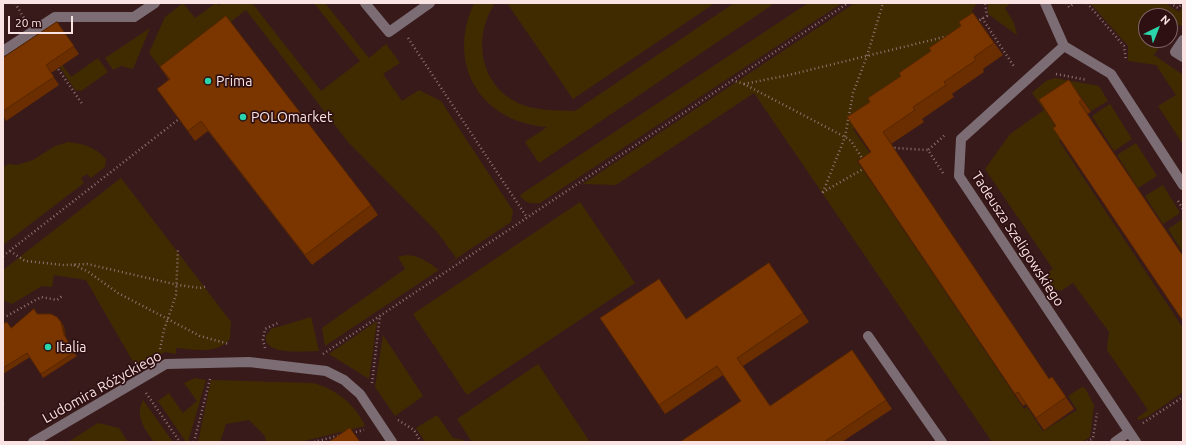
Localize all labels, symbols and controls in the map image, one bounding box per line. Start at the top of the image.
scale bar [10,8,75,34]
north arrow [1138,8,1178,48]
text: N [1158,13,1173,27]
text: 20 m [15,16,42,29]
place label: Prima [216,73,252,89]
marker: Prima [203,76,213,86]
place label: POLOmarket [251,109,332,125]
marker: POLOmarket [238,112,248,122]
street label: Tadeusza Szeligowskiego [968,168,1068,310]
place label: Italia [56,339,87,355]
marker: Italia [43,342,53,352]
street label: Ludomira Różyckiego [40,347,164,427]

